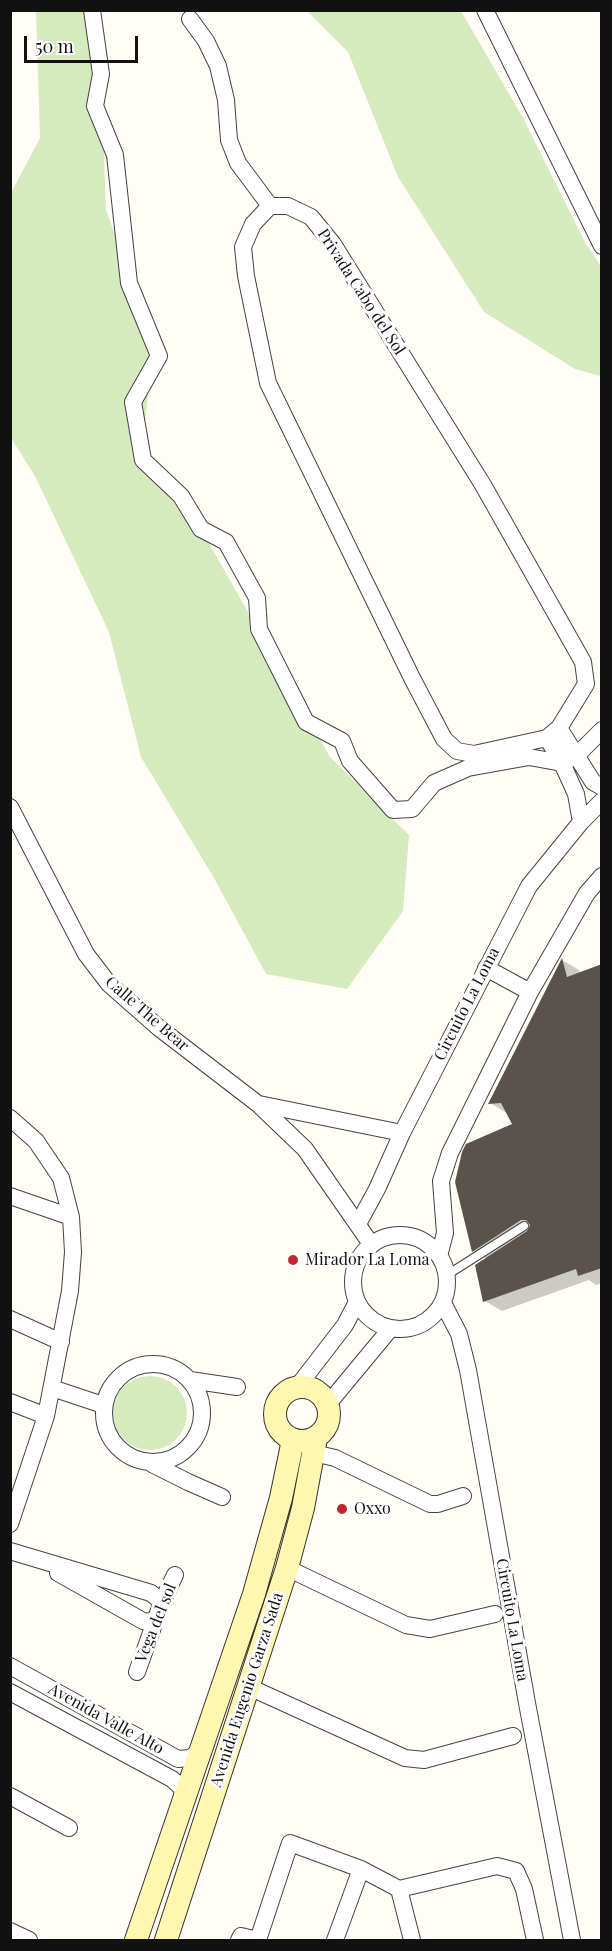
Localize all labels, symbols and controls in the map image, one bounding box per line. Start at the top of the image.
scale bar [27,24,141,62]
text: 50 m [35,34,74,58]
street label: Privada Cabo del Sol [313,225,409,359]
street label: Circuito La Loma [430,944,504,1064]
street label: Calle The Bear [101,972,193,1056]
place label: Mirador La Loma [305,1250,430,1270]
marker: Mirador La Loma [286,1253,300,1267]
place label: Oxxo [354,1499,391,1519]
marker: Oxxo [335,1502,349,1516]
street label: Circuito La Loma [492,1557,532,1683]
street label: Vega del sol [131,1581,181,1665]
street label: Avenida Eugenio Garza Sada [206,1590,288,1790]
street label: Avenida Valle Alto [45,1679,167,1759]

